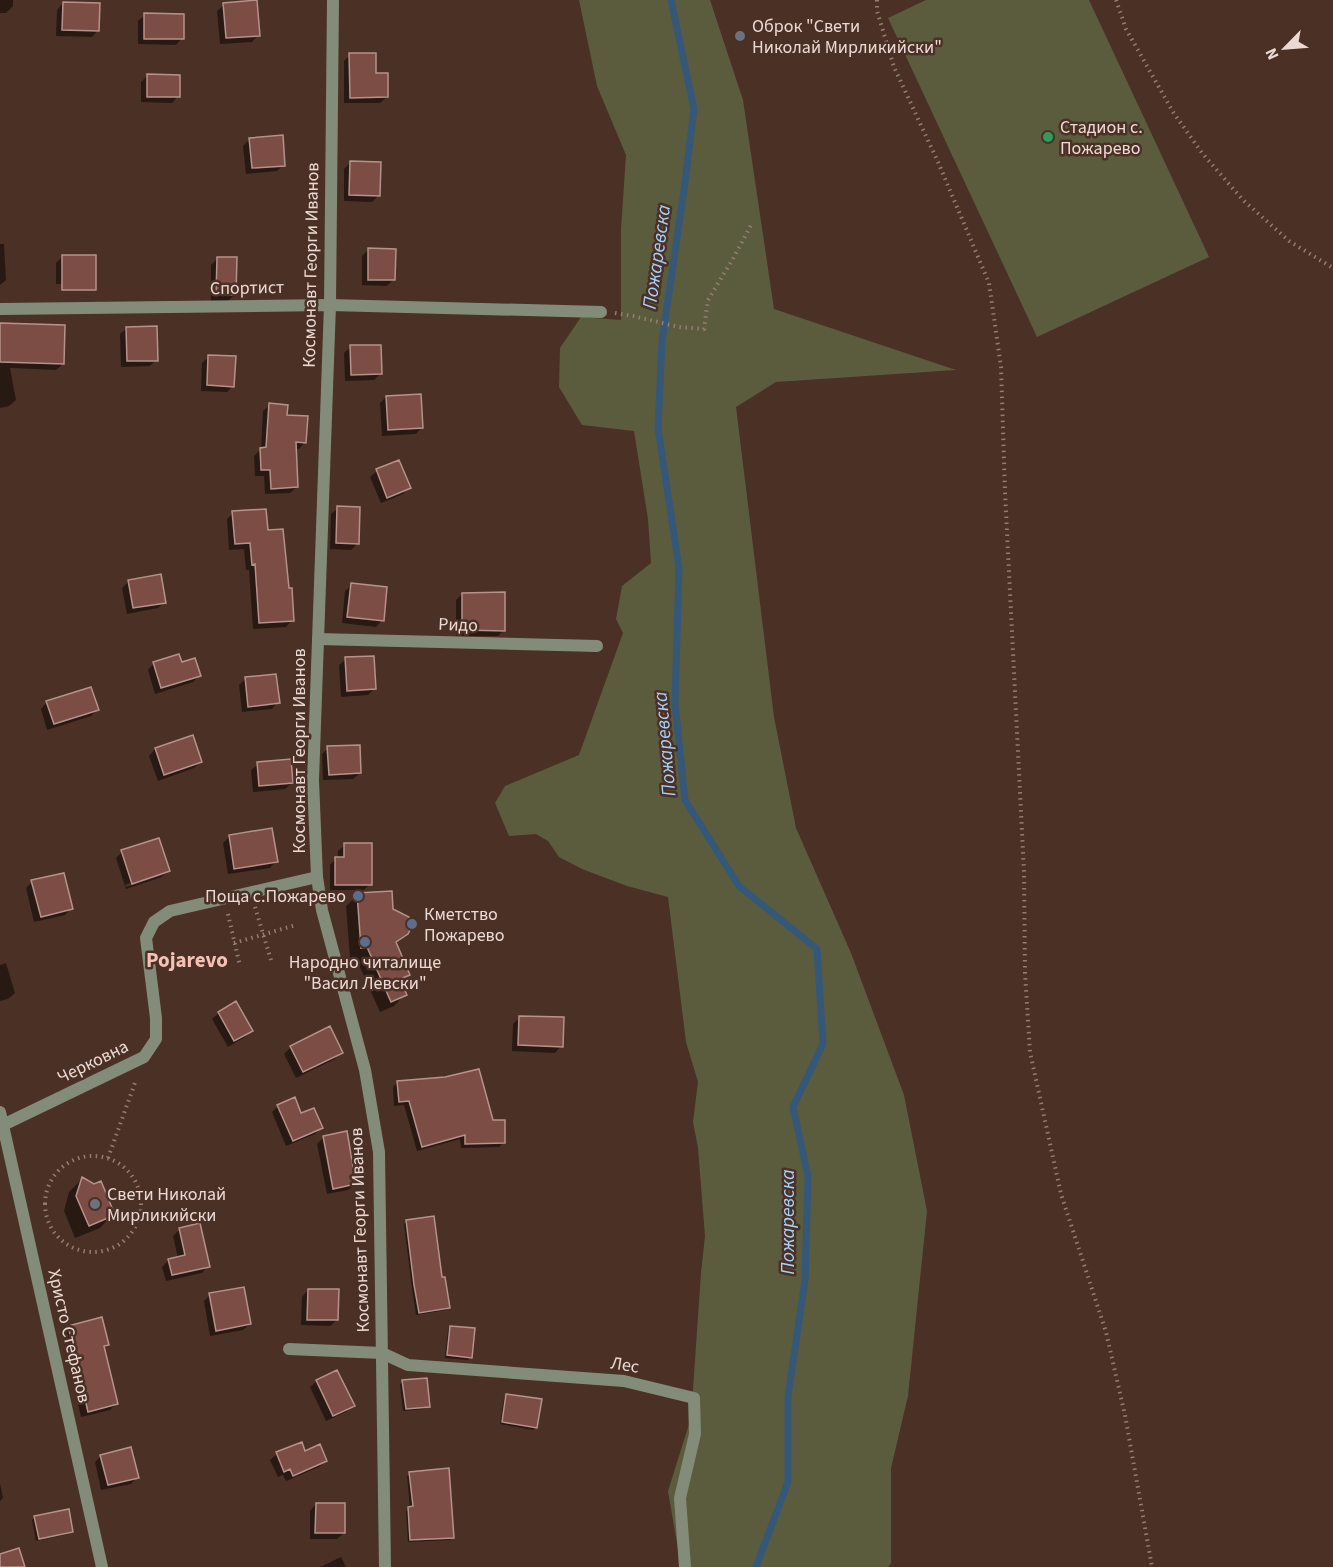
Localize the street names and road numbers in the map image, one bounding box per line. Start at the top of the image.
street label: Космонавт Георги Иванов [297,162,325,368]
street label: Спортист [210,275,284,301]
street label: Ридо [438,612,478,638]
street label: Космонавт Георги Иванов [287,648,312,854]
street label: Черковна [53,1034,133,1090]
street label: Космонавт Георги Иванов [344,1127,376,1333]
street label: Христо Стефанов [41,1267,97,1405]
street label: Лес [609,1350,641,1380]

